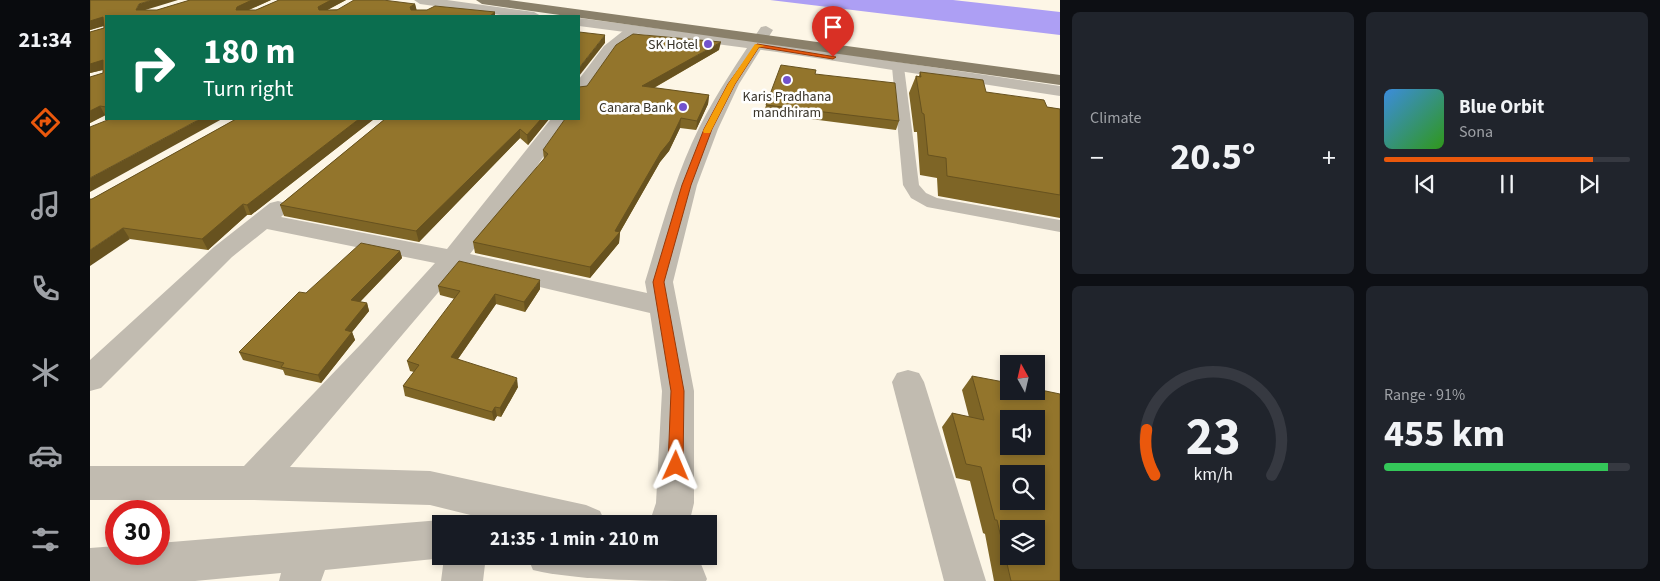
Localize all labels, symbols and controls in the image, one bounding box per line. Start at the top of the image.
pin [812,6,854,57]
icon: arrive [819,13,847,41]
text: 21:34 [18,24,72,56]
text: 180 m [203,27,295,77]
icon: right [120,35,185,100]
place label: SK Hotel [648,35,698,55]
marker: SK Hotel [702,38,714,50]
text: Turn right [203,73,293,105]
marker: Karis Pradhana mandhiram [781,74,793,86]
place label: Karis Pradhana mandhiram [743,87,831,123]
text: Blue Orbit [1459,94,1544,121]
place label: Canara Bank [599,98,673,118]
marker: Canara Bank [677,101,689,113]
icon: directions [28,105,63,140]
text: Climate [1090,107,1141,129]
text: Sona [1459,121,1493,143]
text: 20.5° [1170,130,1256,184]
text: − [1090,138,1104,178]
text: + [1322,138,1336,178]
icon: previous [1411,170,1439,198]
icon: pause [1493,170,1521,198]
icon: next [1575,170,1603,198]
icon: music [28,188,63,223]
icon: phone [28,271,63,306]
icon: climate [28,355,63,390]
north arrow [1000,355,1045,400]
map controls [1000,355,1045,565]
text: Range · 91% [1384,384,1465,406]
text: 23 [1186,401,1240,475]
text: 455 km [1384,407,1505,461]
button: sound [1000,410,1045,455]
icon: car [28,438,63,473]
position arrow [649,439,701,491]
text: km/h [1193,462,1233,487]
button: search [1000,465,1045,510]
speed limit sign: 30 [105,500,170,565]
button: layers [1000,520,1045,565]
icon: filters [28,522,63,557]
text: 21:35 · 1 min · 210 m [490,526,659,553]

